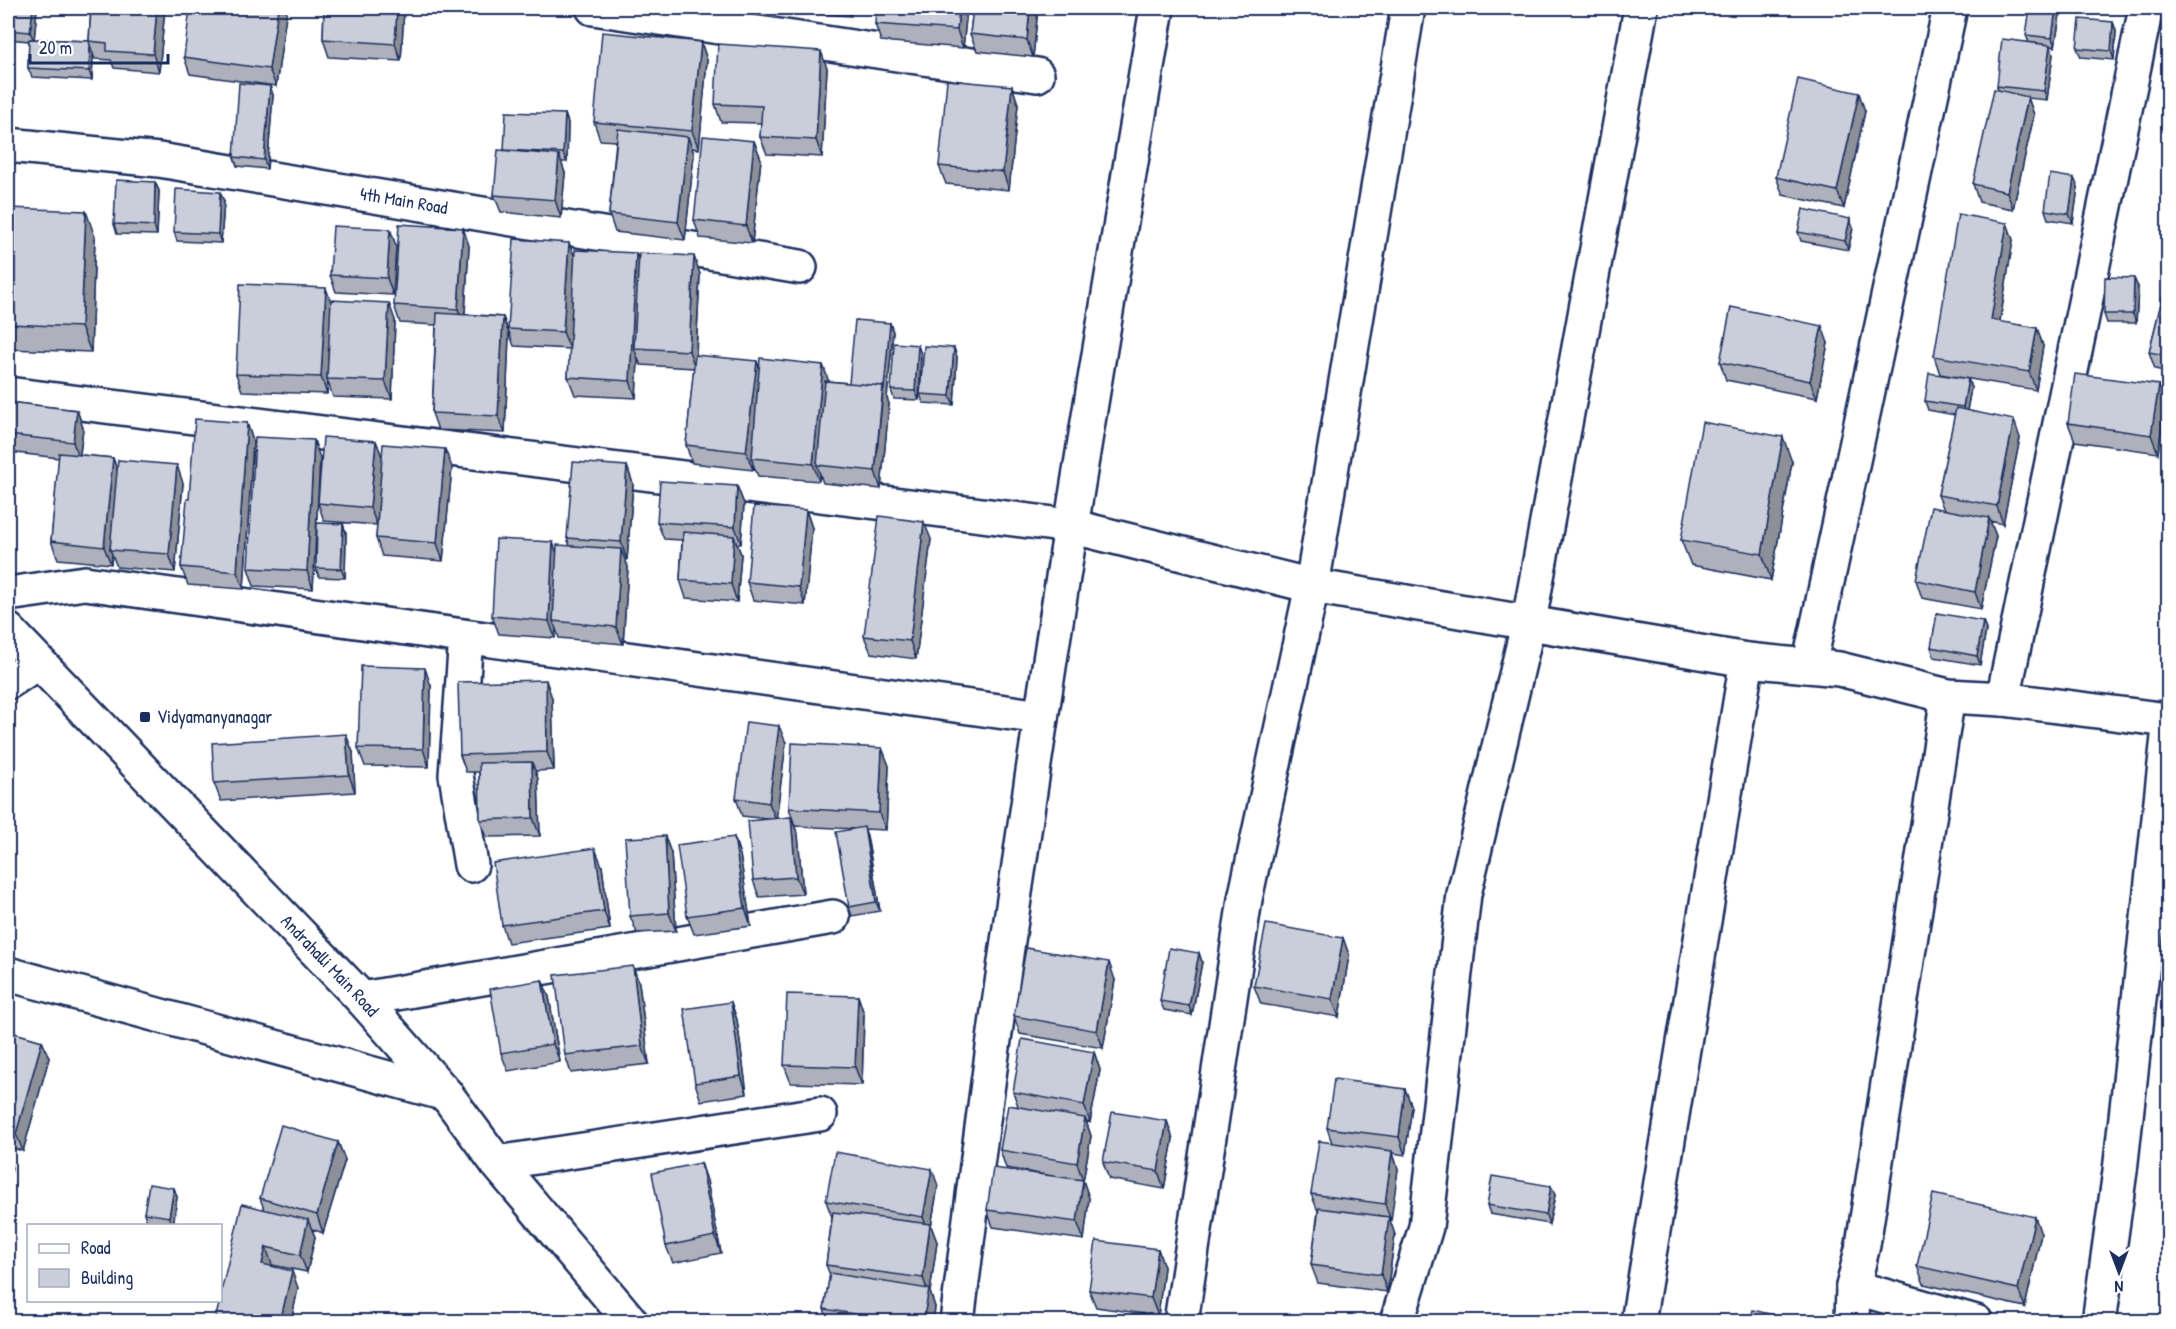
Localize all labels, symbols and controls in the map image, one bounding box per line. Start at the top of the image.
scale bar [30,27,168,65]
text: 20 m [39,35,72,60]
street label: 4th Main Road [358,181,450,220]
place label: Vidyamanyanagar [157,704,272,729]
marker: Vidyamanyanagar [138,710,152,724]
street label: Andrahalli Main Road [275,909,385,1022]
legend [27,1224,222,1302]
text: Road [81,1235,111,1260]
north arrow [2089,1242,2149,1302]
text: Building [81,1265,133,1290]
text: N [2114,1276,2123,1298]

